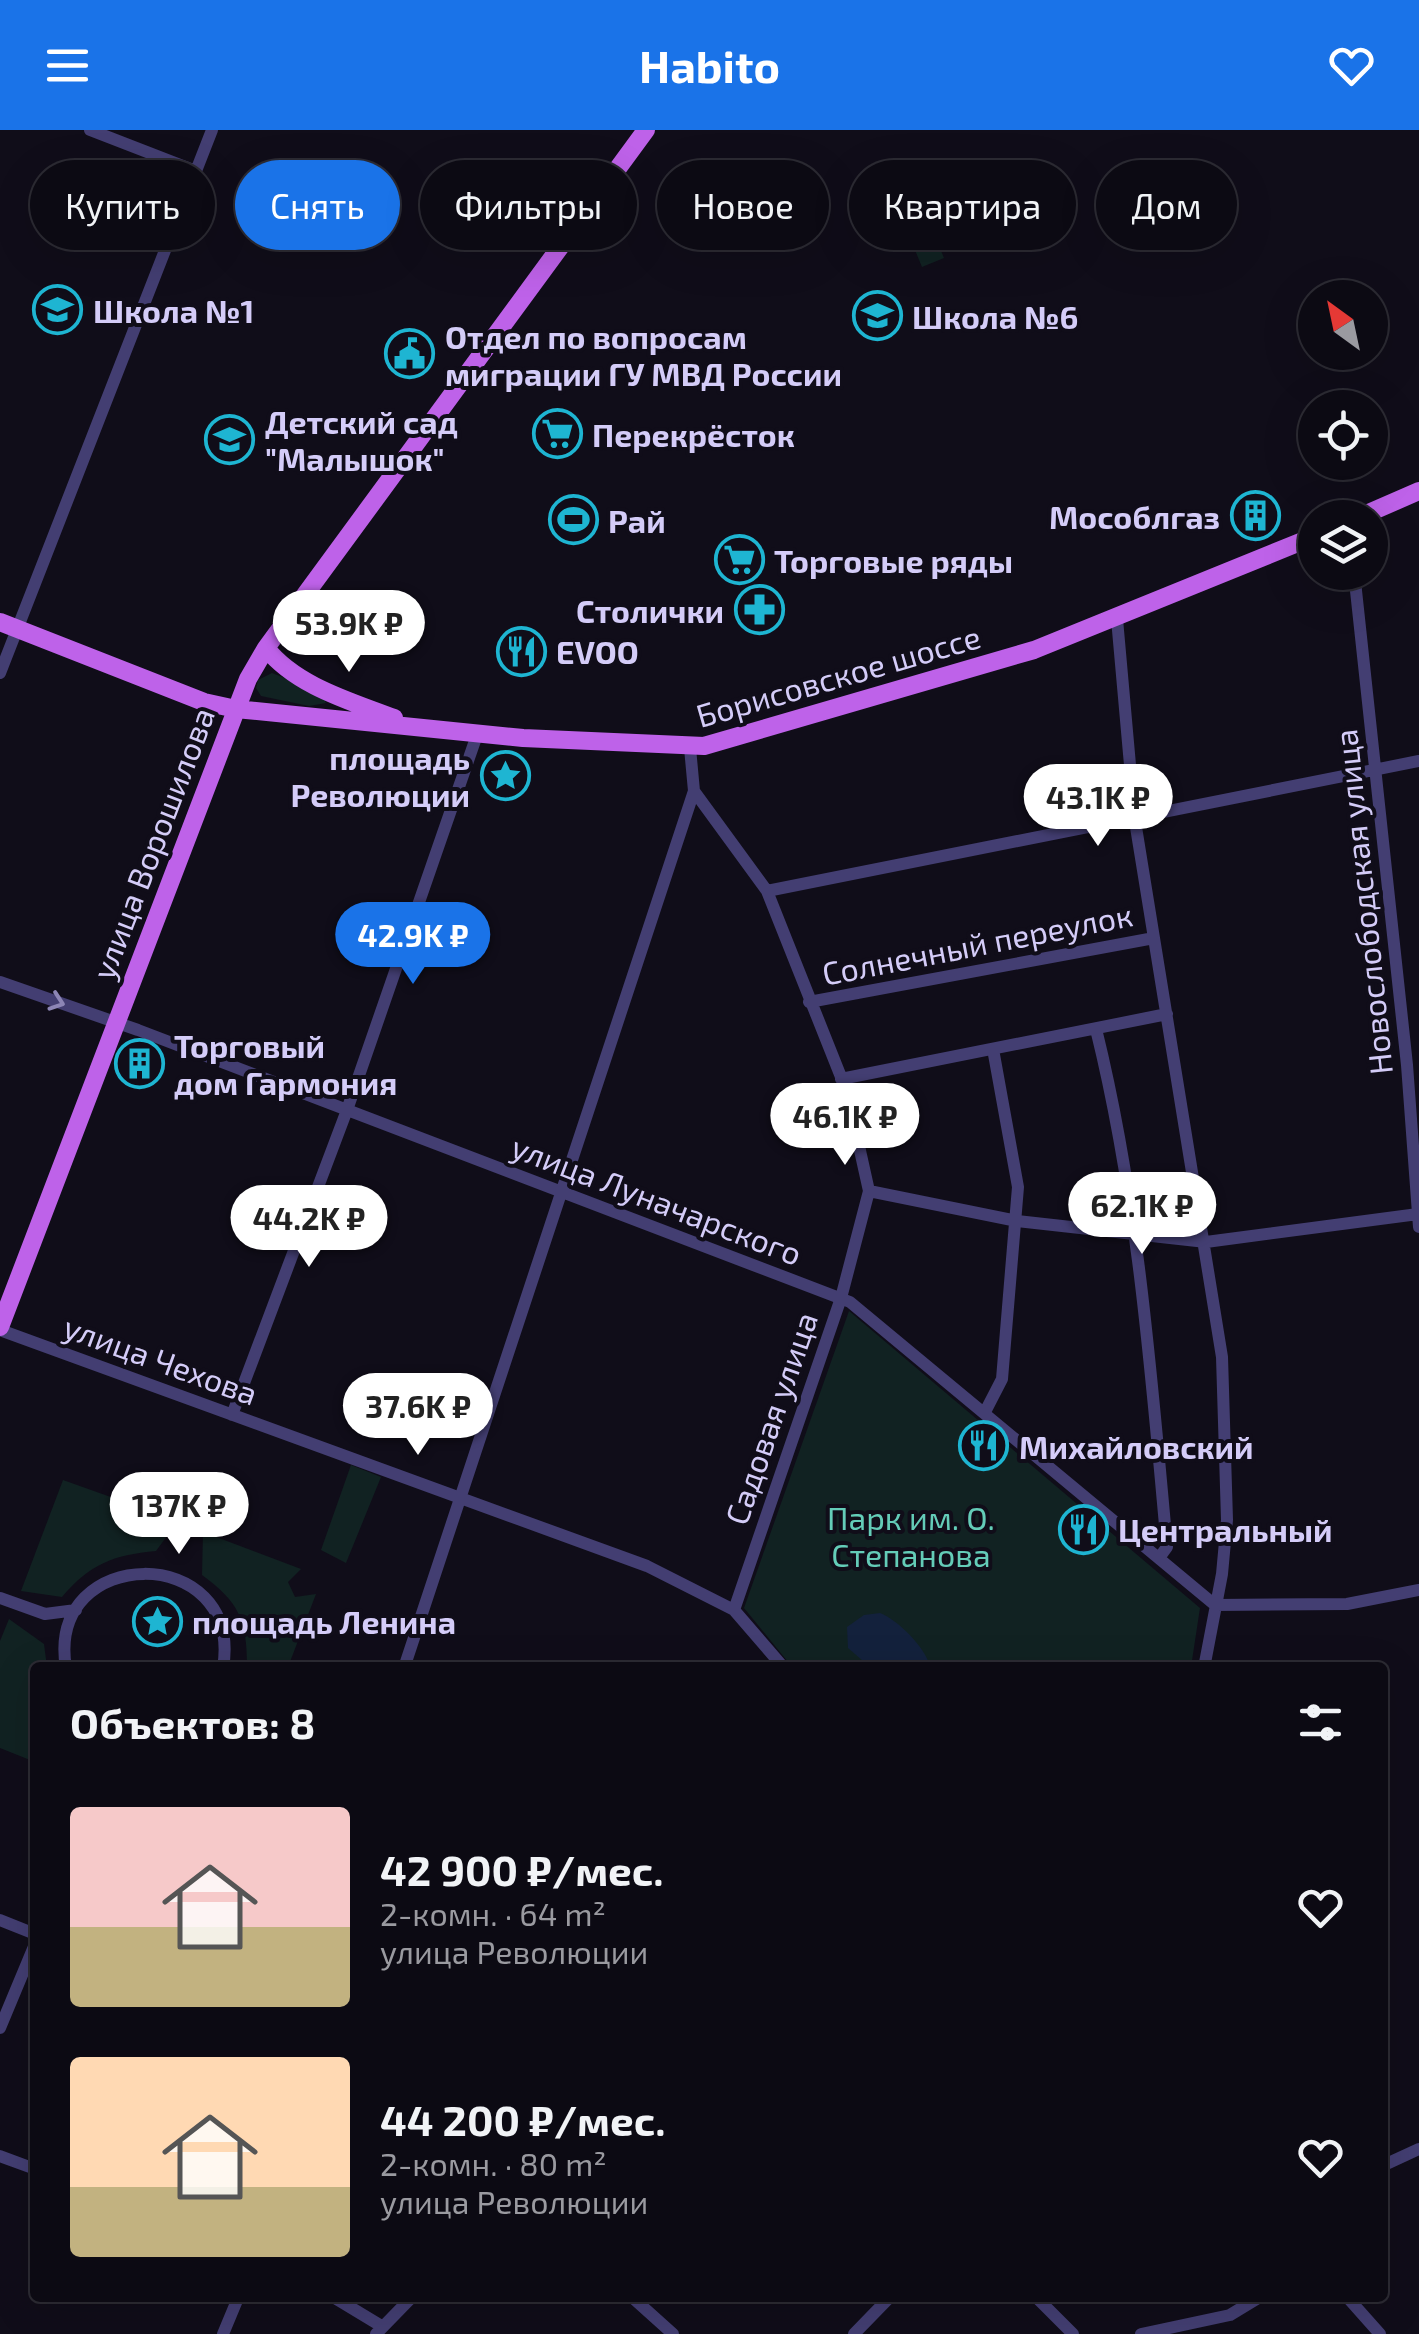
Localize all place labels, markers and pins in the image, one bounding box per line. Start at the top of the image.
school or university icon: Школа №1 [32,284,84,336]
school or university icon: Школа №6 [851,290,903,342]
place label: Школа №1 [93,291,254,329]
place label: Школа №6 [912,297,1078,335]
place label: Отдел по вопросам миграции ГУ МВД России [445,317,842,392]
public building icon: Отдел по вопросам миграции ГУ МВД России [384,328,436,380]
place label: Детский сад "Малышок" [265,402,458,477]
supermarket icon: Перекрёсток [531,408,583,460]
school or university icon: Детский сад "Малышок" [204,413,256,465]
place label: Перекрёсток [592,415,795,453]
building icon: Мособлгаз [1229,490,1281,542]
sports icon: Рай [547,494,599,546]
place label: Мособлгаз [1049,497,1220,535]
place label: Рай [608,501,666,539]
supermarket icon: Торговые ряды [713,534,765,586]
place label: Торговые ряды [774,541,1013,579]
pharmacy icon: Столички [733,584,785,636]
pin: 53.9K ₽ [257,590,441,675]
place label: Столички [576,591,724,629]
restaurant icon: EVOO [495,625,547,677]
place label: EVOO [556,632,639,670]
place label: площадь Революции [290,738,470,813]
place icon: площадь Революции [479,749,531,801]
pin: 43.1K ₽ [1006,764,1190,849]
pin: 42.9K ₽ [321,902,505,987]
place label: Торговый дом Гармония [174,1026,397,1101]
building icon: Торговый дом Гармония [113,1037,165,1089]
pin: 46.1K ₽ [753,1083,937,1168]
pin: 62.1K ₽ [1050,1172,1234,1257]
pin: 44.2K ₽ [217,1185,401,1270]
pin: 37.6K ₽ [326,1373,510,1458]
restaurant icon: Михайловский [958,1420,1010,1472]
place label: Михайловский [1019,1427,1254,1465]
pin: 137K ₽ [98,1472,260,1557]
restaurant icon: Центральный [1057,1503,1109,1555]
place label: Центральный [1118,1510,1332,1548]
place icon: площадь Ленина [131,1595,183,1647]
place label: площадь Ленина [192,1602,456,1640]

